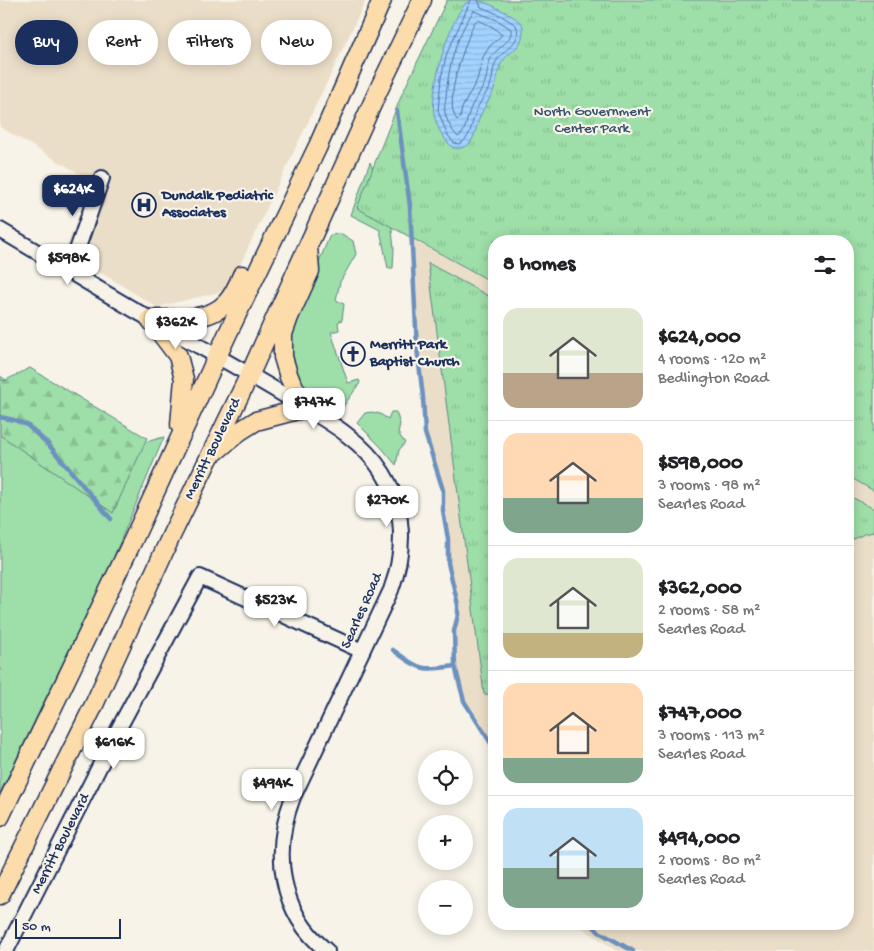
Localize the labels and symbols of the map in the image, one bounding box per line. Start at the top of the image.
park label: North Government Center Park [534,103,652,138]
pin: $624K [38,174,108,217]
place label: Dundalk Pediatric Associates [160,187,274,222]
hospital icon: Dundalk Pediatric Associates [131,192,157,218]
pin: $598K [33,244,103,286]
pin: $362K [141,308,211,350]
place label: Merritt Park Baptist Church [369,336,460,371]
church icon: Merritt Park Baptist Church [340,341,366,367]
pin: $747K [279,388,349,430]
street label: Merritt Boulevard [181,394,246,503]
pin: $270K [352,486,422,528]
street label: Searles Road [337,569,387,652]
pin: $523K [240,586,310,628]
pin: $616K [79,728,149,770]
pin: $494K [237,768,307,811]
street label: Merritt Boulevard [28,790,95,897]
scale bar [15,916,121,939]

